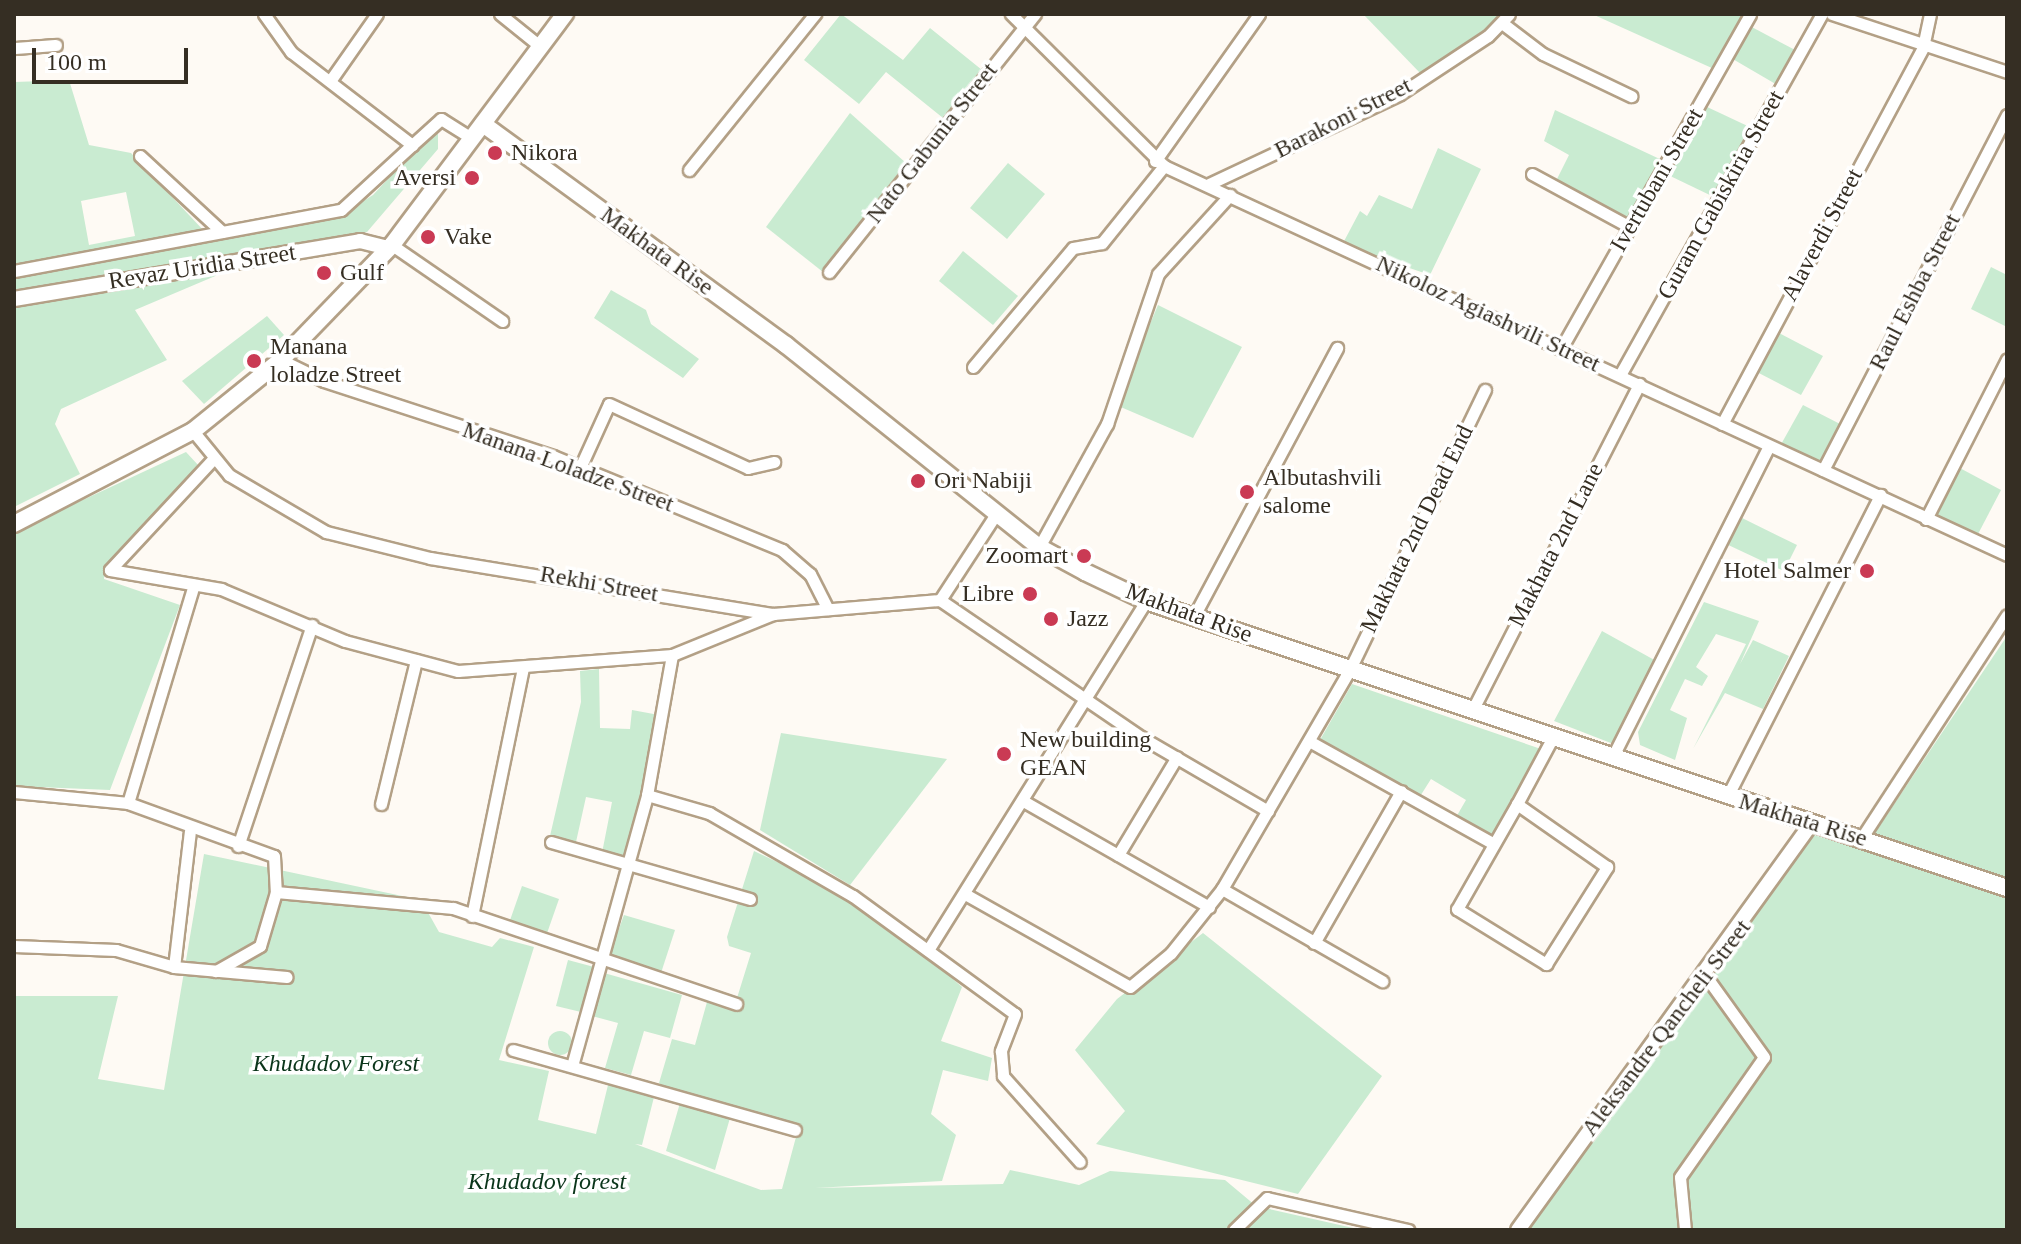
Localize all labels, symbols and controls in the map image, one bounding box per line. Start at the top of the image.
scale bar [36,32,192,82]
street label: Nato Gabunia Street [850,44,1014,242]
text: 100 m [46,49,107,75]
street label: Barakoni Street [1259,66,1427,170]
street label: Guram Gabiskiria Street [1643,70,1799,320]
street label: Ivertubani Street [1597,91,1717,269]
place label: Nikora [511,139,586,167]
marker: Nikora [486,144,504,162]
street label: Alaverdi Street [1771,156,1873,314]
place label: Aversi [387,164,456,192]
marker: Aversi [463,169,481,187]
street label: Makhata Rise [588,195,726,307]
street label: Raul Eshba Street [1857,198,1973,386]
place label: Vake [444,223,498,251]
marker: Vake [419,228,437,246]
street label: Revaz Uridia Street [95,236,309,298]
street label: Nikoloz Agiashvili Street [1360,244,1616,384]
place label: Gulf [340,259,387,287]
marker: Gulf [315,264,333,282]
place label: Manana loladze Street [270,333,423,389]
marker: Manana loladze Street [245,352,263,370]
street label: Makhata 2nd Dead End [1346,405,1488,653]
street label: Manana Loladze Street [442,409,694,525]
street label: Makhata 2nd Lane [1496,445,1616,645]
place label: Albutashvili salome [1263,464,1393,520]
place label: Ori Nabiji [934,467,1040,495]
marker: Ori Nabiji [909,472,927,490]
marker: Albutashvili salome [1238,483,1256,501]
place label: Zoomart [971,542,1068,570]
marker: Zoomart [1075,547,1093,565]
place label: Hotel Salmer [1705,557,1851,585]
street label: Rekhi Street [530,558,668,610]
marker: Hotel Salmer [1858,562,1876,580]
street label: Makhata Rise [1113,574,1265,652]
place label: Libre [958,580,1014,608]
marker: Libre [1021,585,1039,603]
place label: Jazz [1067,605,1110,633]
marker: Jazz [1042,610,1060,628]
place label: New building GEAN [1020,726,1169,782]
marker: New building GEAN [995,745,1013,763]
street label: Makhata Rise [1727,784,1879,856]
street label: Aleksandre Qancheli Street [1563,898,1769,1158]
park label: Khudadov Forest [241,1050,431,1078]
park label: Khudadov forest [454,1168,640,1196]

